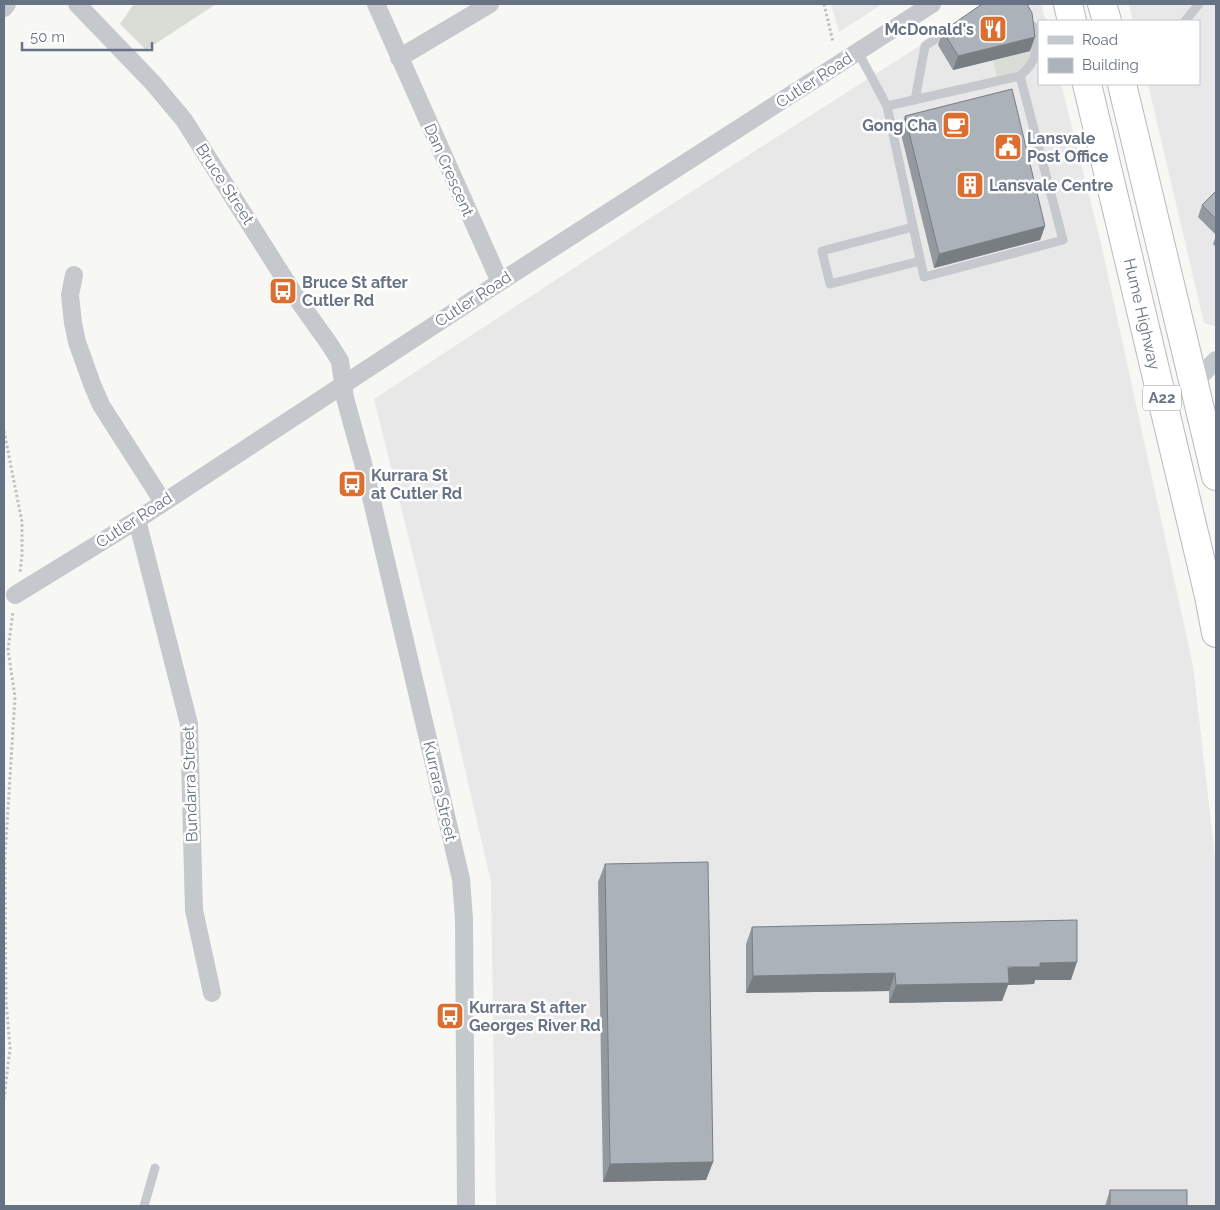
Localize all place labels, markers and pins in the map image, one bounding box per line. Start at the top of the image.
restaurant icon: McDonald's [978,14,1008,44]
place label: McDonald's [884,20,974,39]
cafe icon: Gong Cha [941,110,971,140]
place label: Gong Cha [862,116,937,135]
place label: Lansvale Post Office [1027,129,1109,166]
public building icon: Lansvale Post Office [993,132,1023,162]
building icon: Lansvale Centre [955,170,985,200]
place label: Lansvale Centre [989,176,1114,195]
place label: Bruce St after Cutler Rd [302,273,408,310]
bus stop icon: Bruce St after Cutler Rd [268,276,298,306]
place label: Kurrara St at Cutler Rd [371,466,462,503]
bus stop icon: Kurrara St at Cutler Rd [337,469,367,499]
place label: Kurrara St after Georges River Rd [469,998,601,1035]
bus stop icon: Kurrara St after Georges River Rd [435,1001,465,1031]

